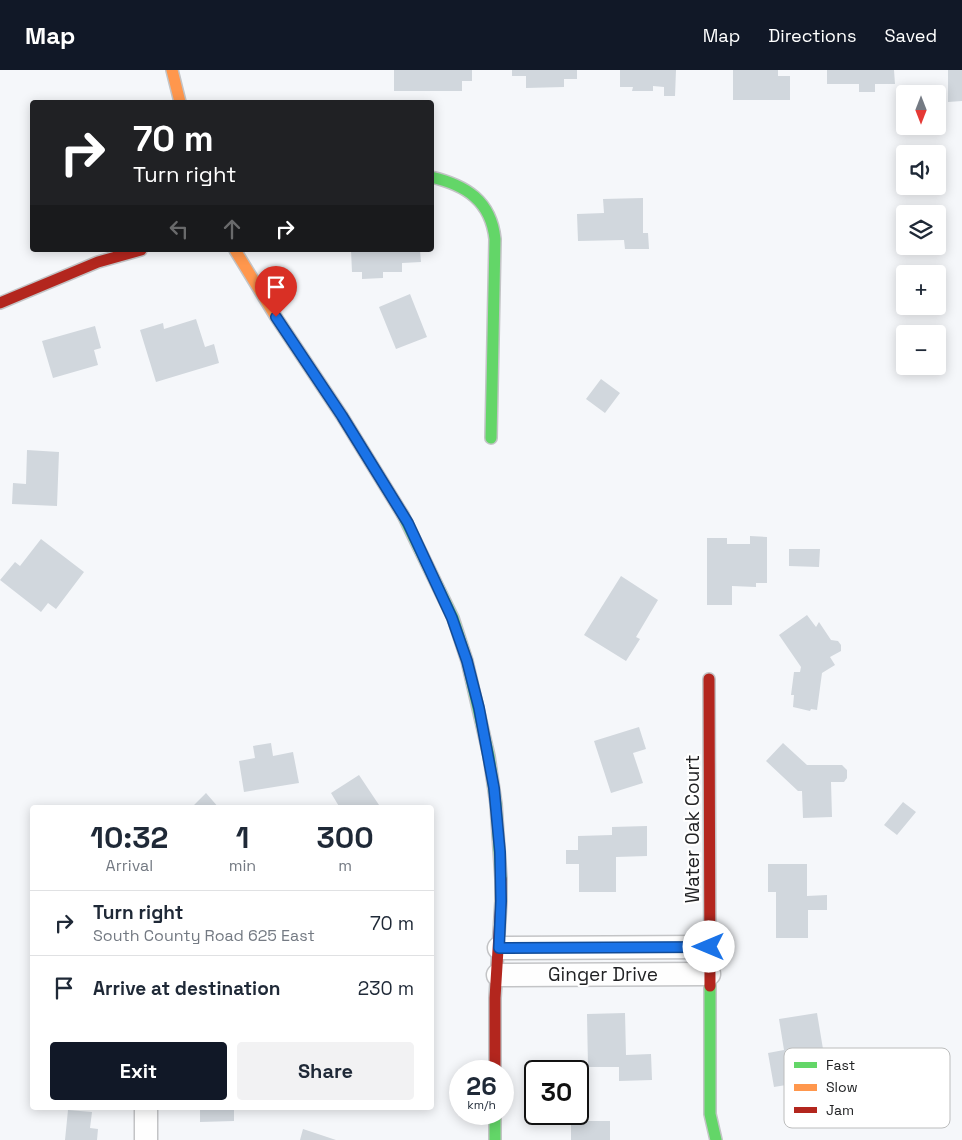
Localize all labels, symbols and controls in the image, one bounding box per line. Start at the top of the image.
text: Map [25,20,75,51]
text: Map [703,24,740,47]
text: Directions [768,24,857,47]
text: Saved [885,24,937,47]
north arrow [896,85,946,135]
map controls [896,85,946,375]
text: 70 m [133,117,214,161]
icon: right [50,120,115,185]
button: sound [896,145,946,195]
text: Turn right [133,160,236,188]
button: layers [896,205,946,255]
icon: left [165,215,193,243]
icon: ahead [218,215,246,243]
icon: right [271,215,299,243]
button: + [896,265,946,315]
pin [255,266,297,317]
icon: arrive [262,273,290,301]
button: − [896,325,946,375]
street label: Water Oak Court [680,755,705,903]
text: 10:32 [90,818,168,857]
text: 1 [236,818,249,857]
text: 300 [317,818,374,857]
text: Arrival [106,855,153,876]
text: min [229,855,256,876]
text: m [338,855,352,876]
text: Turn right [93,900,183,925]
icon: right [50,909,78,937]
text: 70 m [370,911,414,936]
position arrow [682,920,734,972]
text: South County Road 625 East [93,925,315,946]
street label: Ginger Drive [548,962,658,987]
icon: arrive [50,974,78,1002]
text: Arrive at destination [93,976,281,1001]
text: 230 m [358,976,414,1001]
button: Exit [50,1042,227,1100]
button: Share [237,1042,414,1100]
legend [784,1048,950,1128]
text: Fast [826,1056,855,1074]
speed limit sign: 30 [524,1060,589,1125]
text: 26 [466,1070,497,1102]
text: Slow [826,1078,858,1096]
text: km/h [467,1097,496,1113]
text: Jam [826,1101,854,1119]

